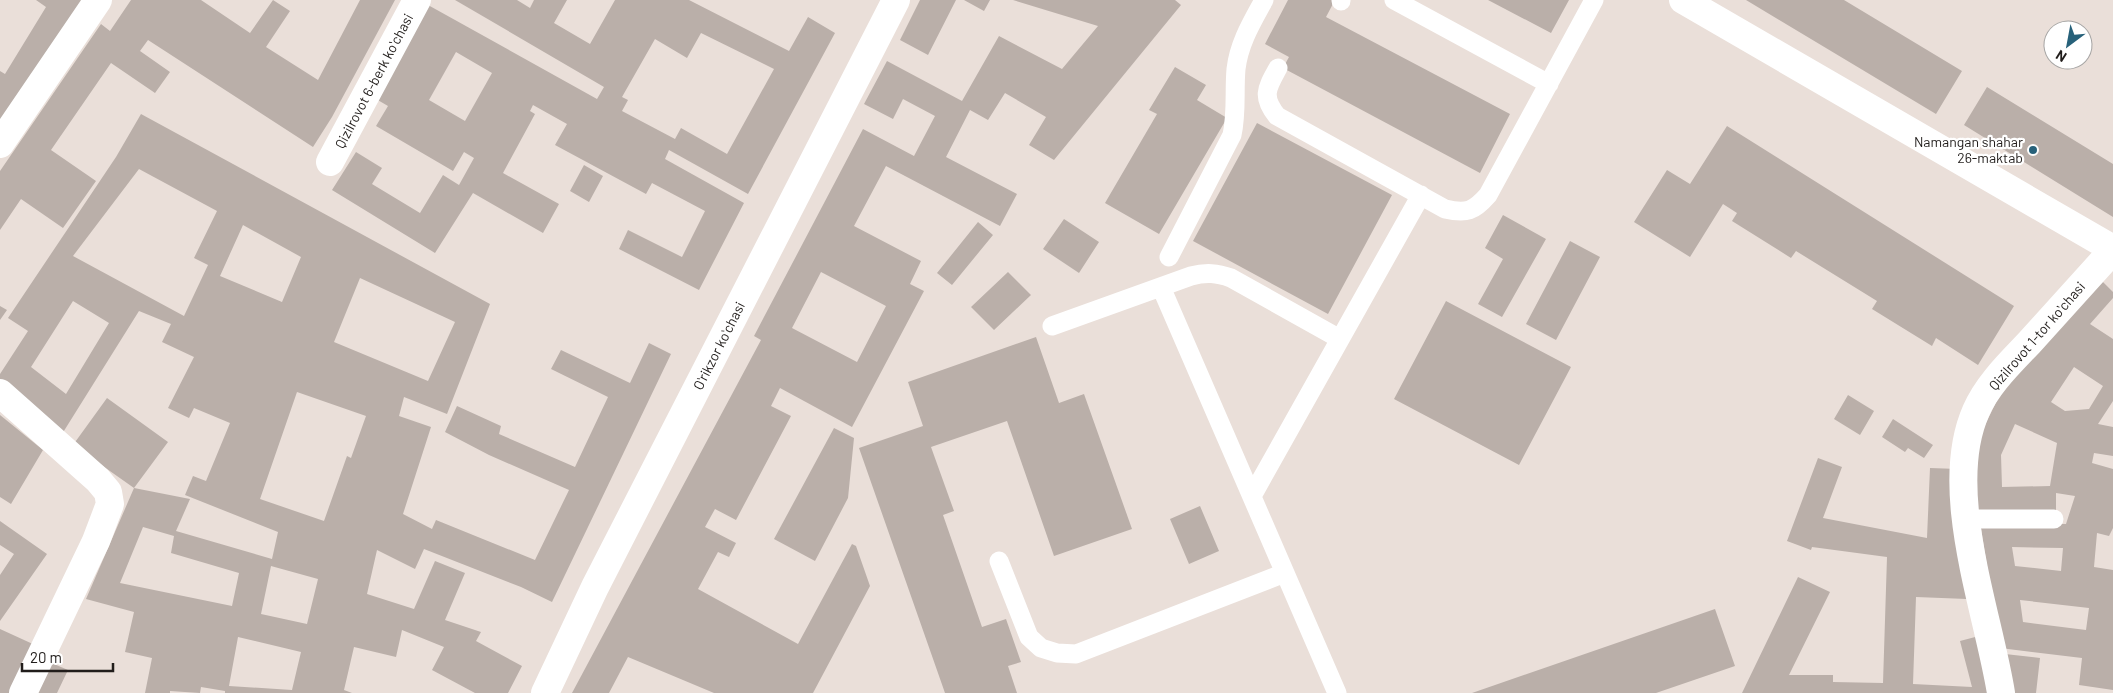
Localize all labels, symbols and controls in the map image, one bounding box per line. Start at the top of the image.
street label: Qizilrovot 6-berk koʻchasi [331,10,416,151]
north arrow [2043,20,2093,70]
text: N [2052,47,2069,66]
place label: Namangan shahar 26-maktab [1914,133,2023,166]
marker: Namangan shahar 26-maktab [2027,144,2039,156]
street label: Qizilrovot 1-tor koʻchasi [1985,278,2088,393]
street label: Oʻrikzor koʻchasi [689,299,748,393]
scale bar [22,640,114,672]
text: 20 m [30,648,62,666]

